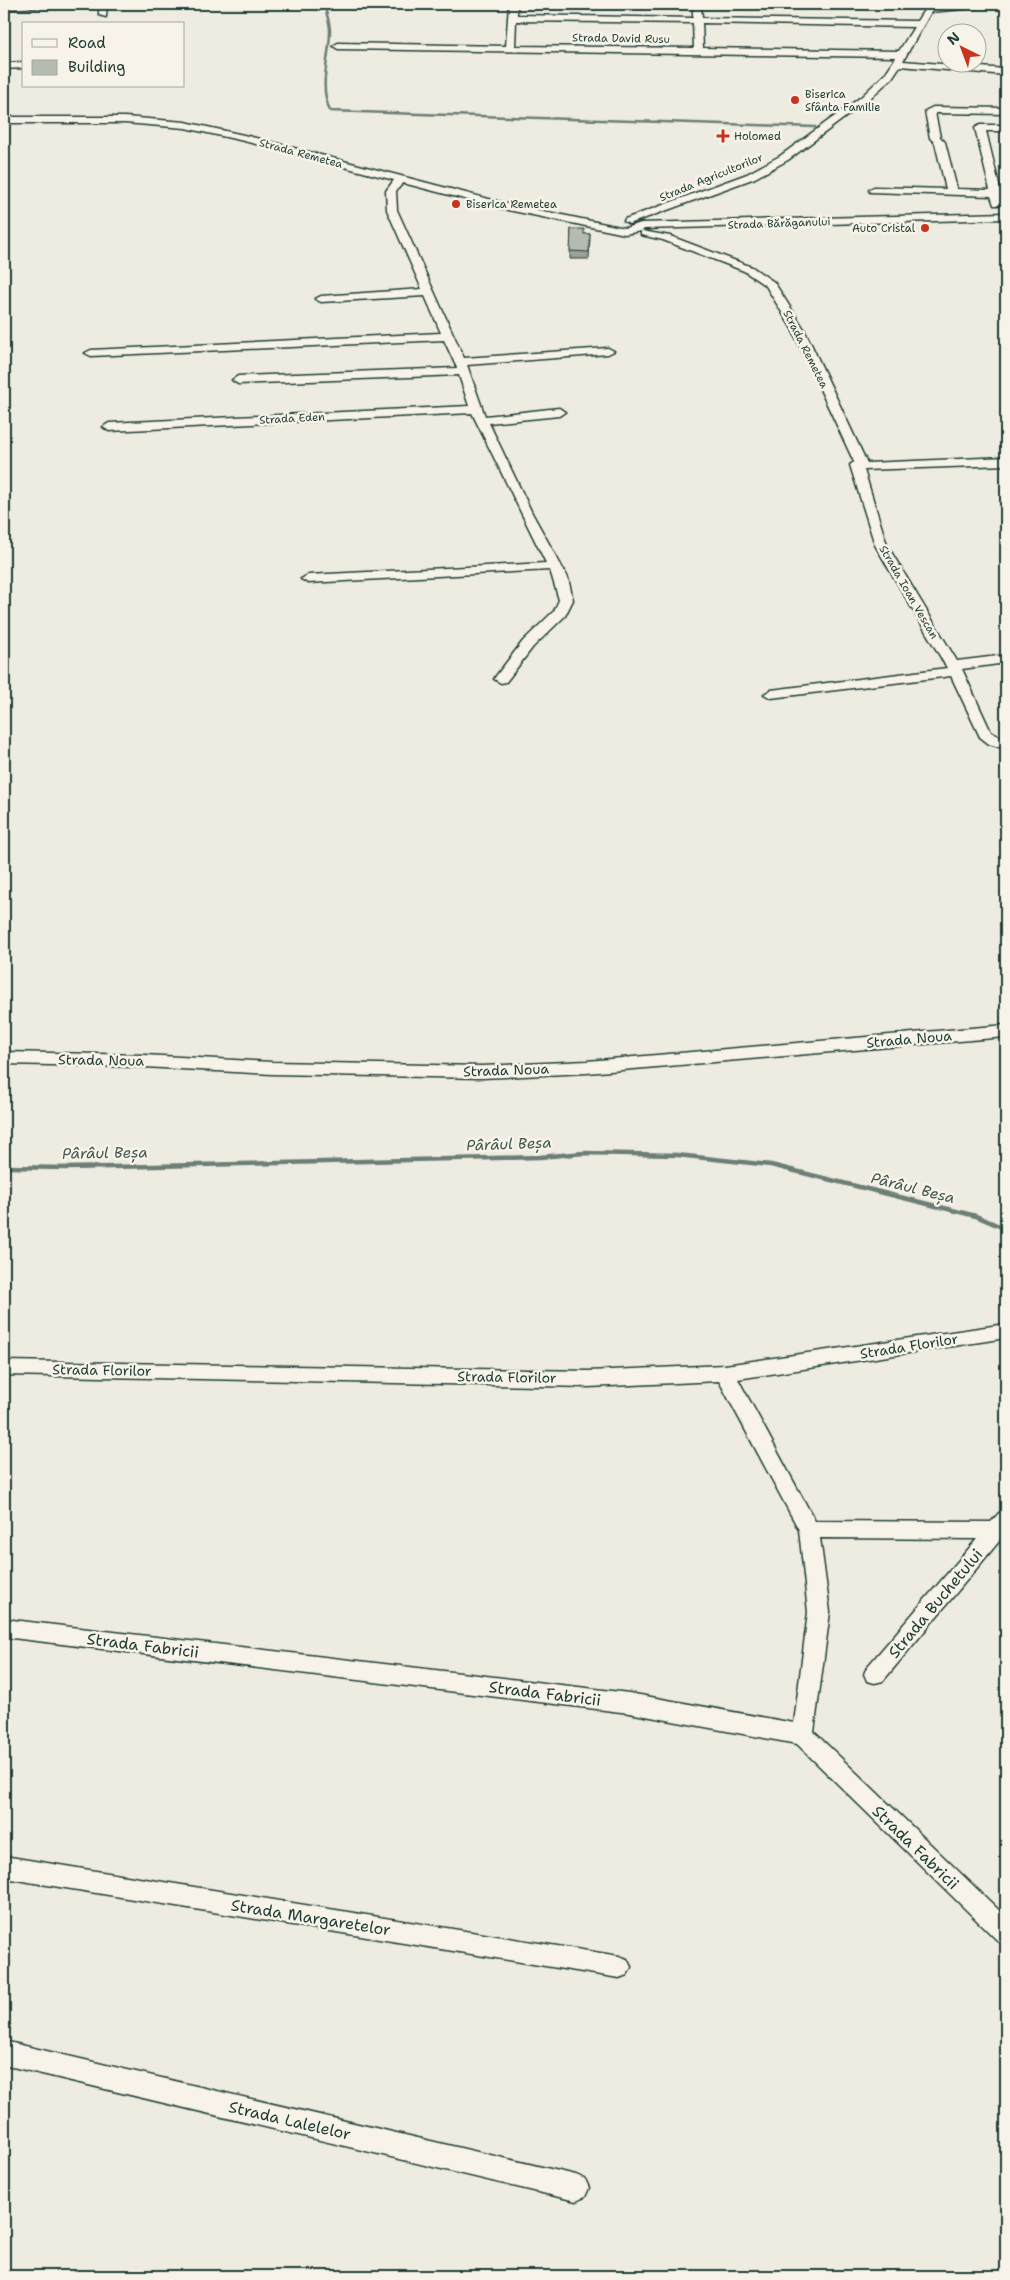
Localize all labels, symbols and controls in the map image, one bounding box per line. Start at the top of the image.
legend [22,22,185,88]
north arrow [938,22,988,72]
text: N [943,28,963,49]
street label: Strada David Rusu [572,30,670,47]
text: Road [68,33,106,53]
text: Building [68,57,125,77]
place label: Biserica Sfânta Familie [805,87,880,115]
marker: Biserica Sfânta Familie [789,94,801,106]
marker: Holomed [716,129,730,143]
place label: Holomed [734,129,781,144]
street label: Strada Remetea [257,135,344,172]
street label: Strada Agricultorilor [657,150,765,205]
place label: Biserica Remetea [466,197,557,212]
marker: Biserica Remetea [450,198,462,210]
street label: Strada Bărăganului [727,214,831,233]
place label: Auto Cristal [852,221,916,236]
marker: Auto Cristal [919,222,931,234]
street label: Strada Remetea [779,308,832,391]
street label: Strada Eden [259,409,325,428]
street label: Strada Ioan Vescan [876,543,942,642]
street label: Strada Noua [865,1026,953,1052]
street label: Strada Noua [58,1050,144,1070]
street label: Strada Noua [463,1059,550,1080]
water label: Pârâul Beșa [466,1133,552,1156]
water label: Pârâul Beșa [62,1142,148,1165]
water label: Pârâul Beșa [869,1168,957,1209]
street label: Strada Florilor [859,1329,960,1363]
street label: Strada Florilor [52,1360,152,1380]
street label: Strada Florilor [457,1367,557,1387]
street label: Strada Buchetului [883,1544,987,1662]
street label: Strada Fabricii [86,1628,200,1663]
street label: Strada Fabricii [488,1676,602,1711]
street label: Strada Fabricii [868,1801,964,1894]
street label: Strada Margaretelor [230,1894,392,1940]
street label: Strada Lalelelor [227,2096,353,2145]

